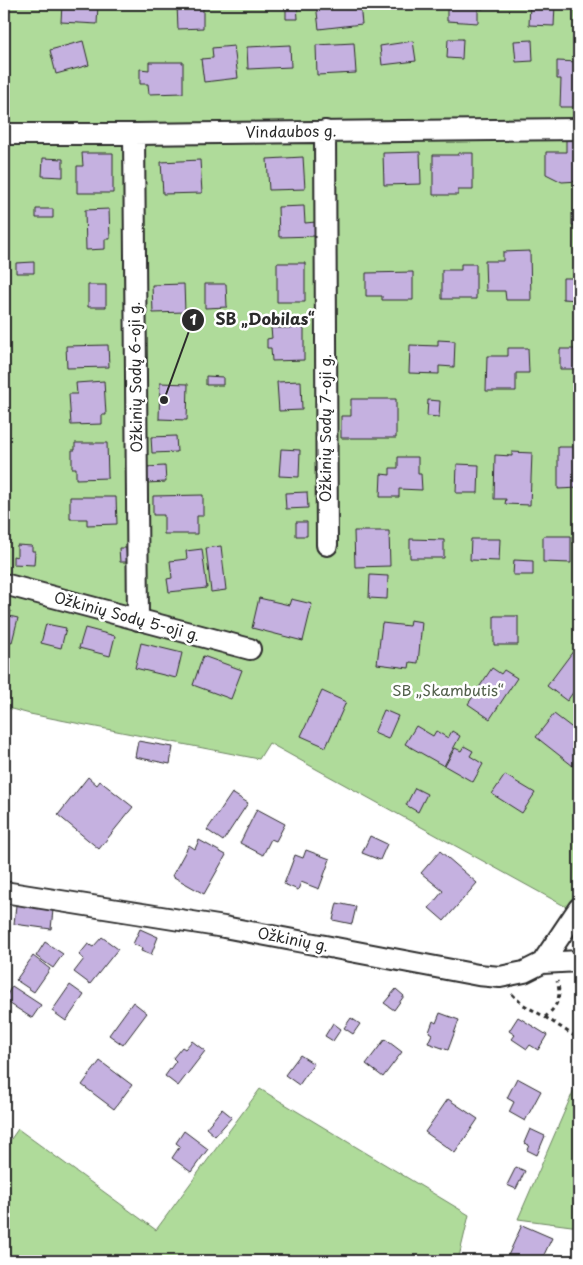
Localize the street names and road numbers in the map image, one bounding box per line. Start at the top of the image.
street label: Vindaubos g. [245,118,337,143]
street label: Ožkinių Sodų 6-oji g. [122,301,147,453]
street label: Ožkinių Sodų 7-oji g. [313,354,336,502]
street label: Ožkinių Sodų 5-oji g. [52,585,203,646]
street label: Ožkinių g. [256,920,331,957]

